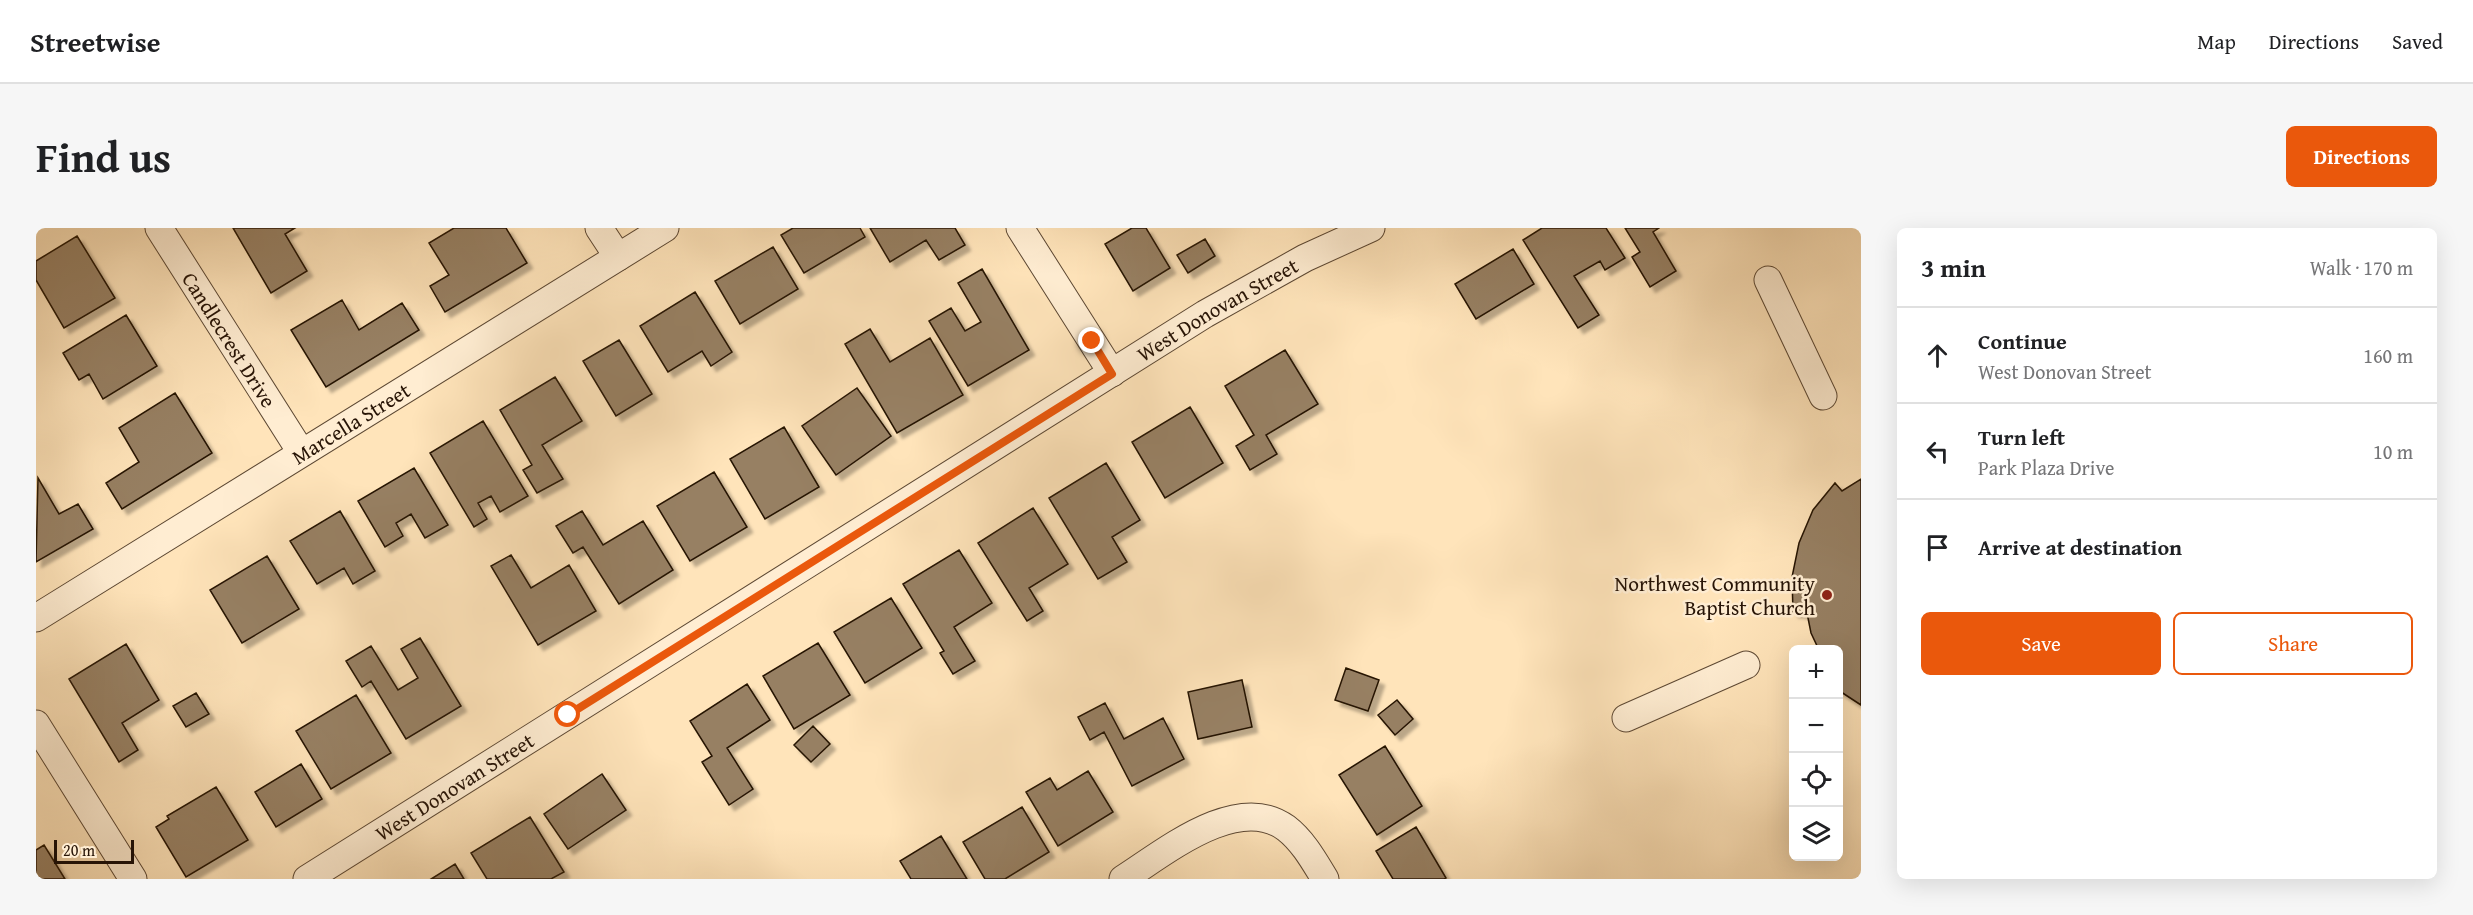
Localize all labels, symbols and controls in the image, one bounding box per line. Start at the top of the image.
text: Streetwise [30,21,160,62]
text: Map [2197,26,2236,57]
text: Directions [2269,26,2359,57]
text: Saved [2392,26,2443,57]
text: Find us [36,126,171,187]
button: Directions [2286,126,2437,187]
text: 3 min [1921,248,1986,287]
street label: West Donovan Street [1131,249,1304,369]
text: Walk · 170 m [2310,253,2413,282]
street label: Candlecrest Drive [175,266,284,413]
text: Continue [1978,325,2067,357]
route end [1078,327,1104,353]
icon: ahead [1921,339,1954,372]
text: 160 m [2363,341,2413,370]
text: West Donovan Street [1978,357,2152,386]
street label: Marcella Street [285,374,416,472]
text: Turn left [1978,421,2065,453]
icon: left [1921,435,1954,468]
text: 10 m [2373,437,2413,466]
text: Park Plaza Drive [1978,453,2114,482]
icon: arrive [1921,531,1954,564]
text: Arrive at destination [1978,531,2182,563]
place label: Northwest Community Baptist Church [1615,568,1816,623]
marker: Northwest Community Baptist Church [1820,588,1834,602]
button: Save [1921,612,2161,675]
button: Share [2173,612,2413,675]
map controls [1789,645,1843,861]
button: + [1789,645,1843,699]
button: − [1789,699,1843,753]
route start [554,701,580,727]
street label: West Donovan Street [369,724,540,848]
button: locate [1789,753,1843,807]
button: layers [1789,807,1843,861]
scale bar [54,837,134,864]
text: 20 m [63,838,95,862]

